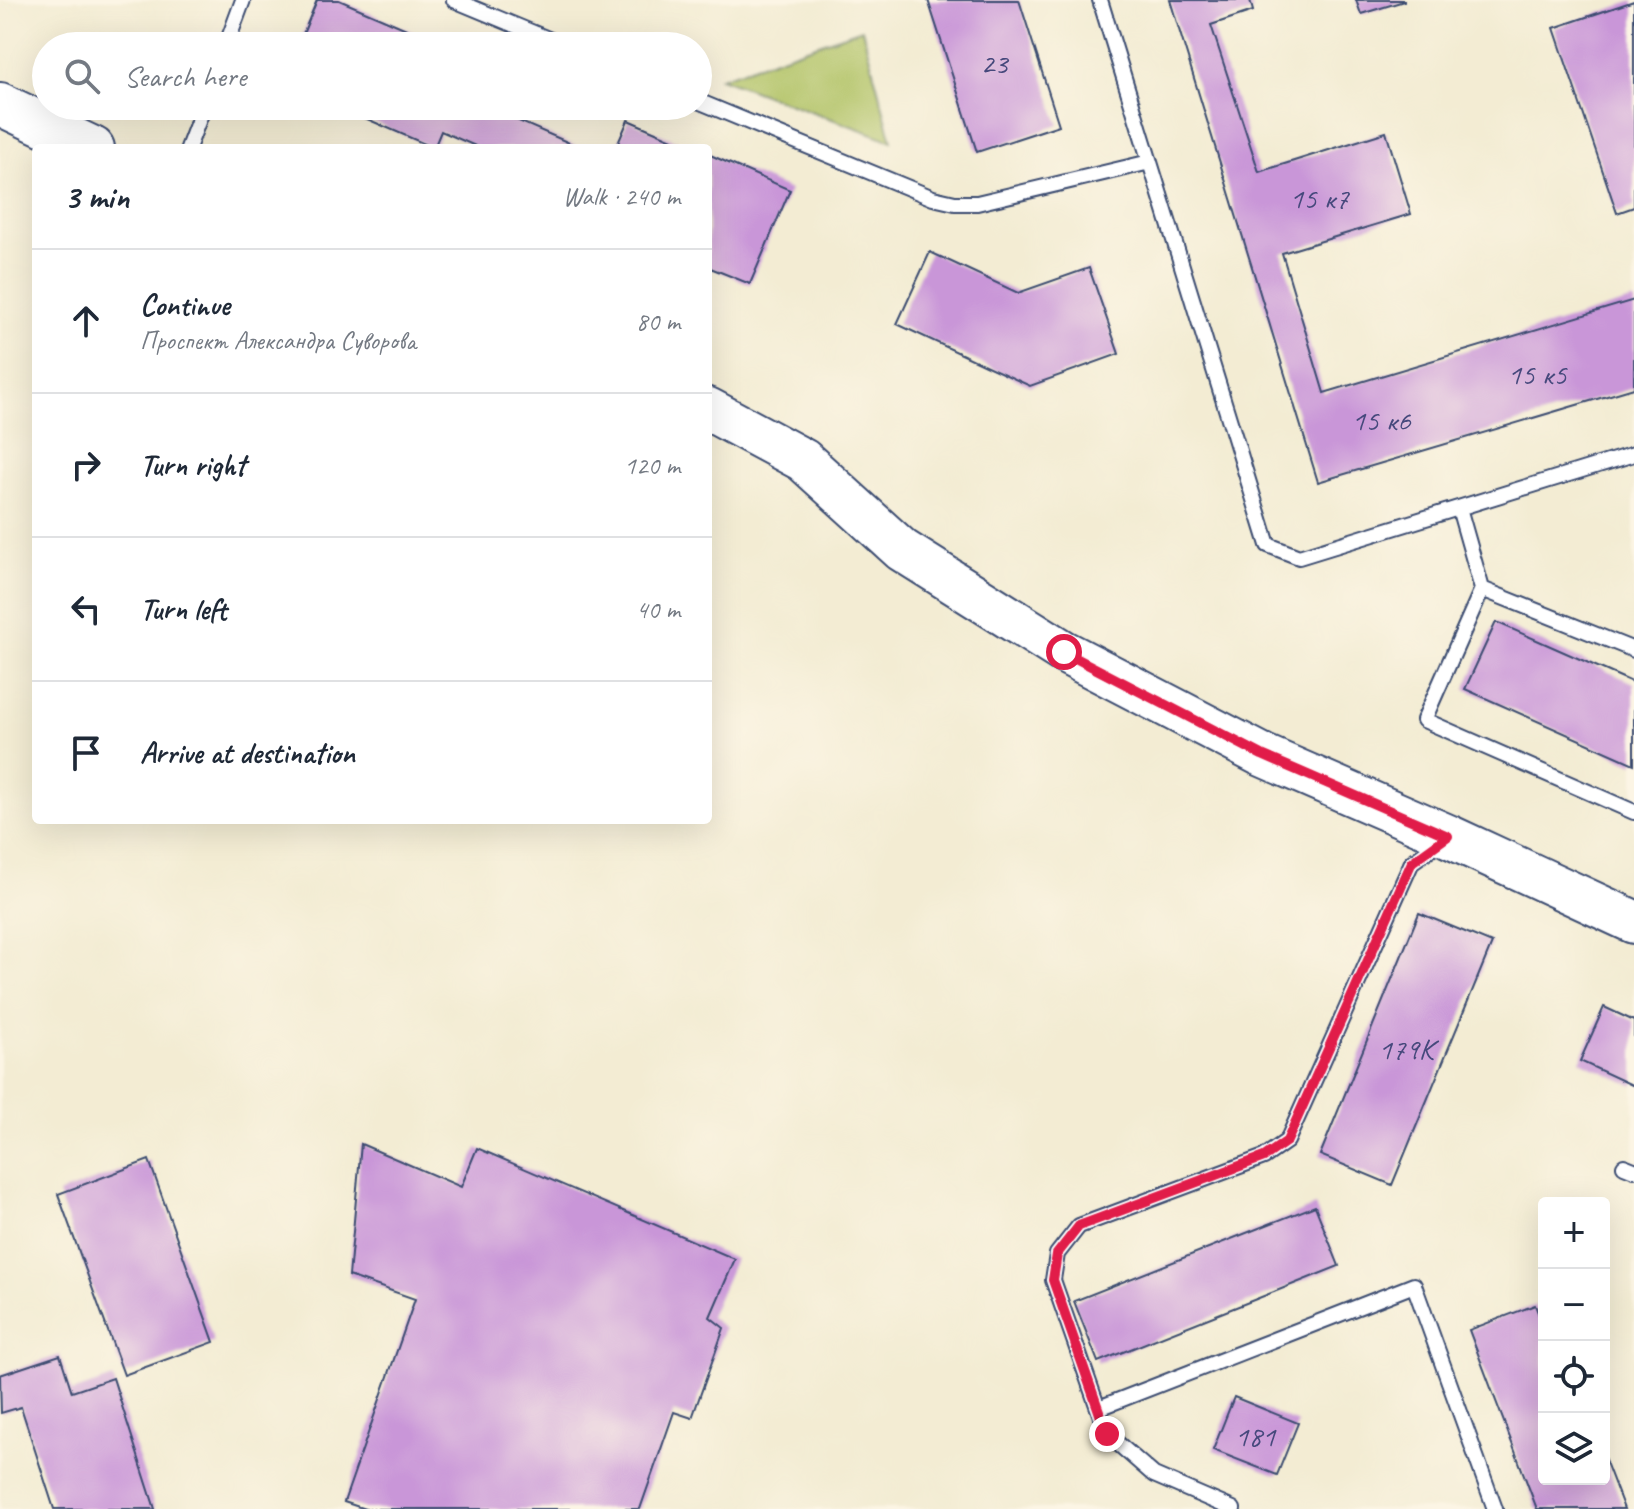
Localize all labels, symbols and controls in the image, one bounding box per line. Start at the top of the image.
search box [32,32,712,120]
house number: 23 [981,44,1010,82]
icon: search [60,54,104,98]
text: Search here [124,57,246,95]
text: 3 min [64,175,129,218]
house number: 15 к7 [1290,179,1350,217]
text: Walk · 240 m [563,180,680,213]
text: Continue [140,286,230,324]
icon: ahead [64,299,108,343]
text: 80 m [636,305,680,338]
text: Проспект Александра Суворова [140,324,416,357]
house number: 15 к5 [1508,355,1568,393]
house number: 15 к6 [1352,401,1412,439]
icon: right [64,443,108,487]
text: Turn right [140,446,245,484]
text: 120 m [624,449,680,482]
icon: left [64,587,108,631]
text: Turn left [140,590,227,628]
text: 40 m [636,593,680,626]
route start [1046,634,1082,670]
icon: arrive [64,731,108,775]
text: Arrive at destination [140,734,355,772]
house number: 179К [1378,1030,1440,1068]
map controls [1538,1197,1610,1485]
button: + [1538,1197,1610,1269]
button: − [1538,1269,1610,1341]
button: locate [1538,1341,1610,1413]
button: layers [1538,1413,1610,1485]
route end [1089,1416,1125,1452]
house number: 181 [1235,1417,1277,1455]

